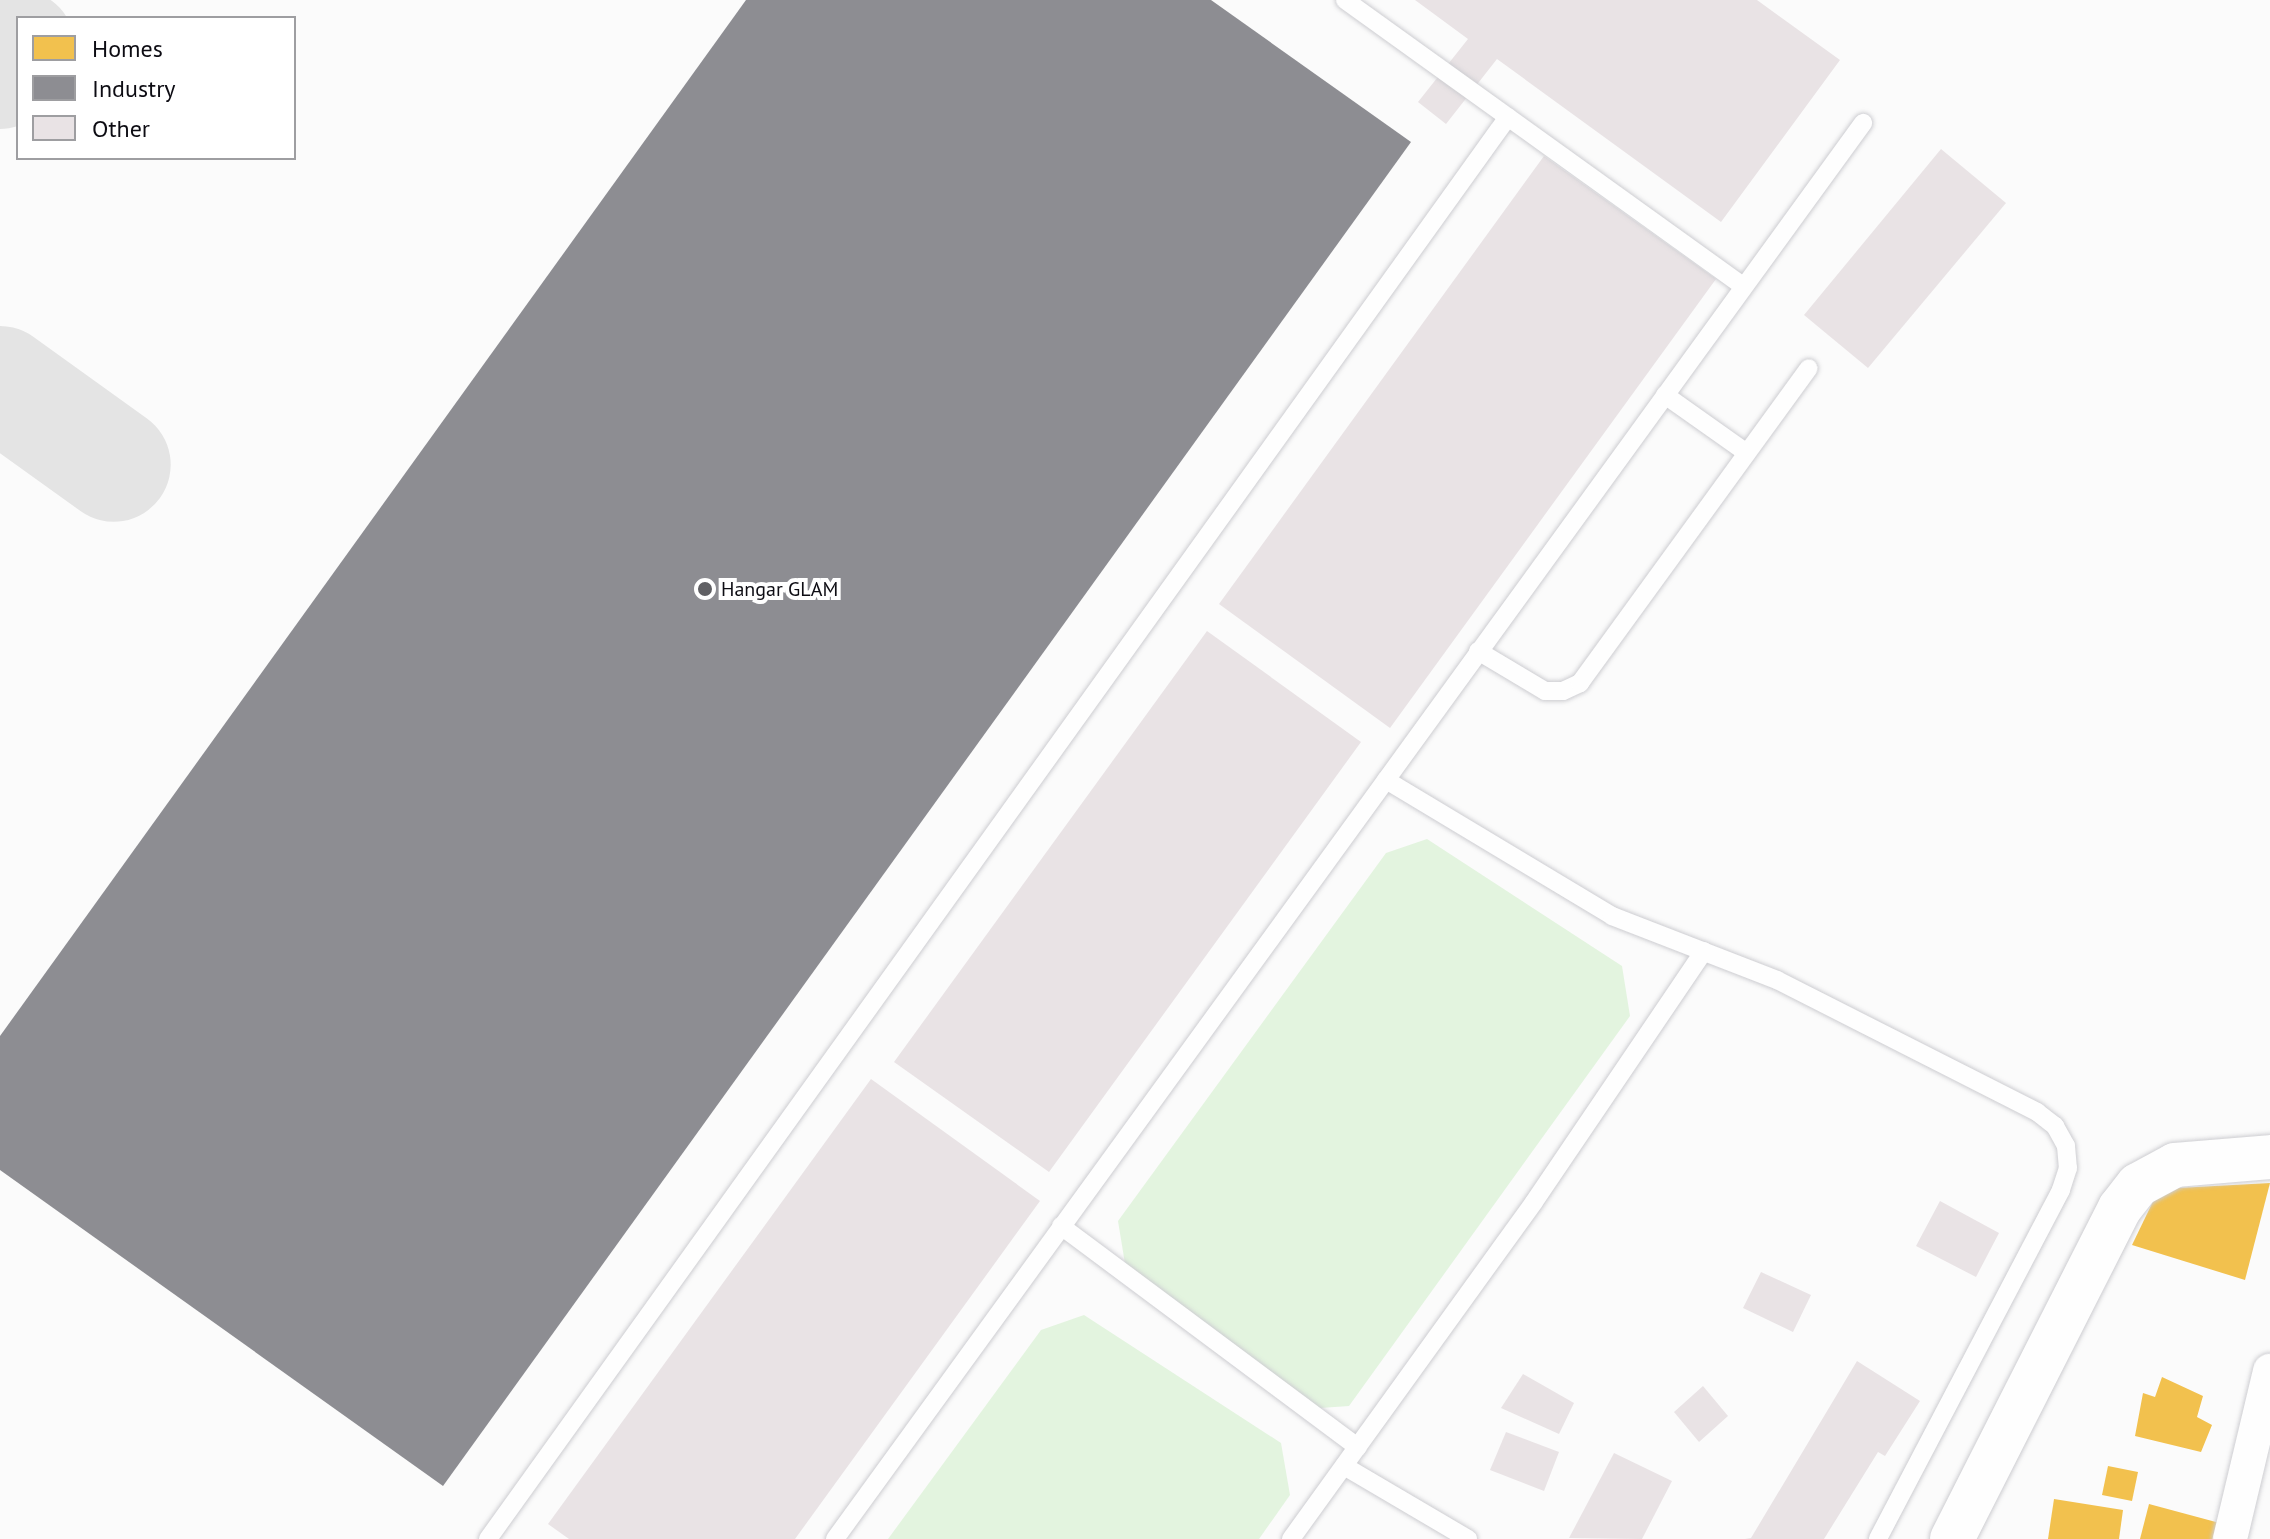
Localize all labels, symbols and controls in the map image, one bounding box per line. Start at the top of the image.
legend [16,16,296,160]
text: Homes [92,33,163,64]
text: Industry [92,73,176,104]
text: Other [92,113,150,144]
place label: Hangar GLAM [721,577,838,601]
marker: Hangar GLAM [696,580,714,598]

